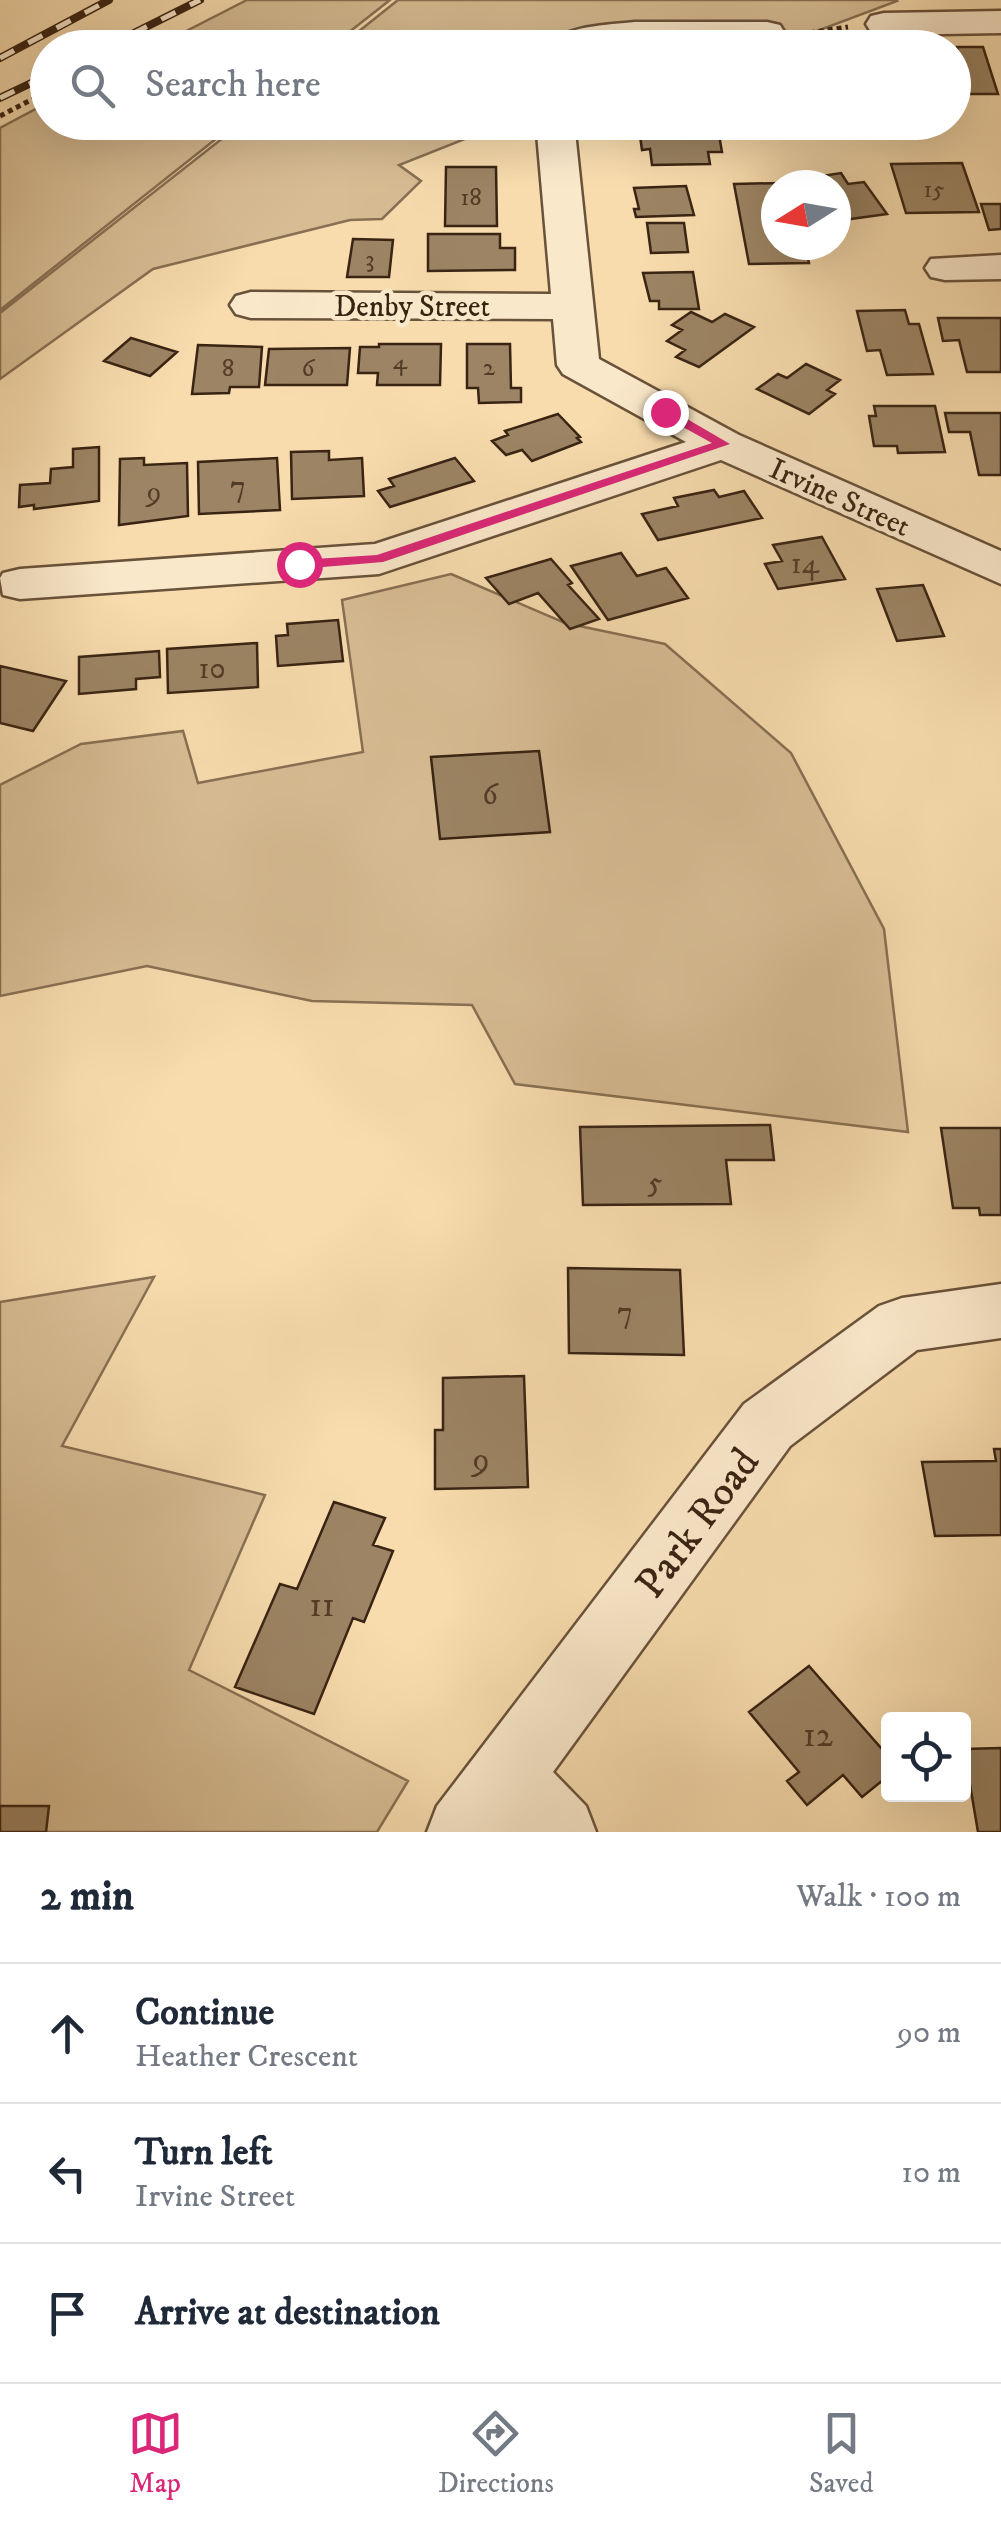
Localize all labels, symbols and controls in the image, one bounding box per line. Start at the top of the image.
search box [30,30,971,140]
icon: search [65,58,120,113]
text: Search here [145,61,321,109]
north arrow [761,170,851,260]
house number: 15 [923,174,945,205]
house number: 18 [460,182,482,213]
house number: 3 [365,244,375,275]
street label: Denby Street [334,289,490,326]
house number: 4 [393,346,408,377]
house number: 2 [483,352,496,383]
house number: 8 [222,353,234,384]
house number: 6 [301,353,315,384]
route end [643,390,689,436]
street label: Irvine Street [763,451,916,546]
house number: 7 [230,469,246,506]
house number: 9 [145,474,161,511]
route start [277,542,323,588]
house number: 14 [791,546,820,583]
house number: 10 [198,651,226,688]
house number: 6 [482,777,499,814]
house number: 5 [648,1165,663,1202]
house number: 7 [617,1295,633,1332]
street label: Park Road [625,1438,772,1609]
house number: 9 [470,1439,490,1483]
house number: 11 [309,1584,335,1628]
map controls [881,1712,971,1802]
button: locate [881,1712,971,1802]
house number: 12 [803,1714,833,1758]
text: 2 min [40,1871,134,1923]
text: Walk · 100 m [796,1877,961,1917]
text: Continue [135,1989,274,2037]
icon: ahead [40,2006,95,2061]
text: 90 m [897,2013,961,2053]
text: Heather Crescent [135,2037,358,2077]
text: Turn left [135,2129,273,2177]
icon: left [40,2146,95,2201]
text: 10 m [901,2153,961,2193]
text: Irvine Street [135,2177,295,2217]
icon: arrive [40,2286,95,2341]
text: Arrive at destination [135,2289,440,2337]
tab: Map [128,2406,183,2501]
tab: Directions [438,2406,554,2501]
tab: Saved [809,2406,873,2501]

